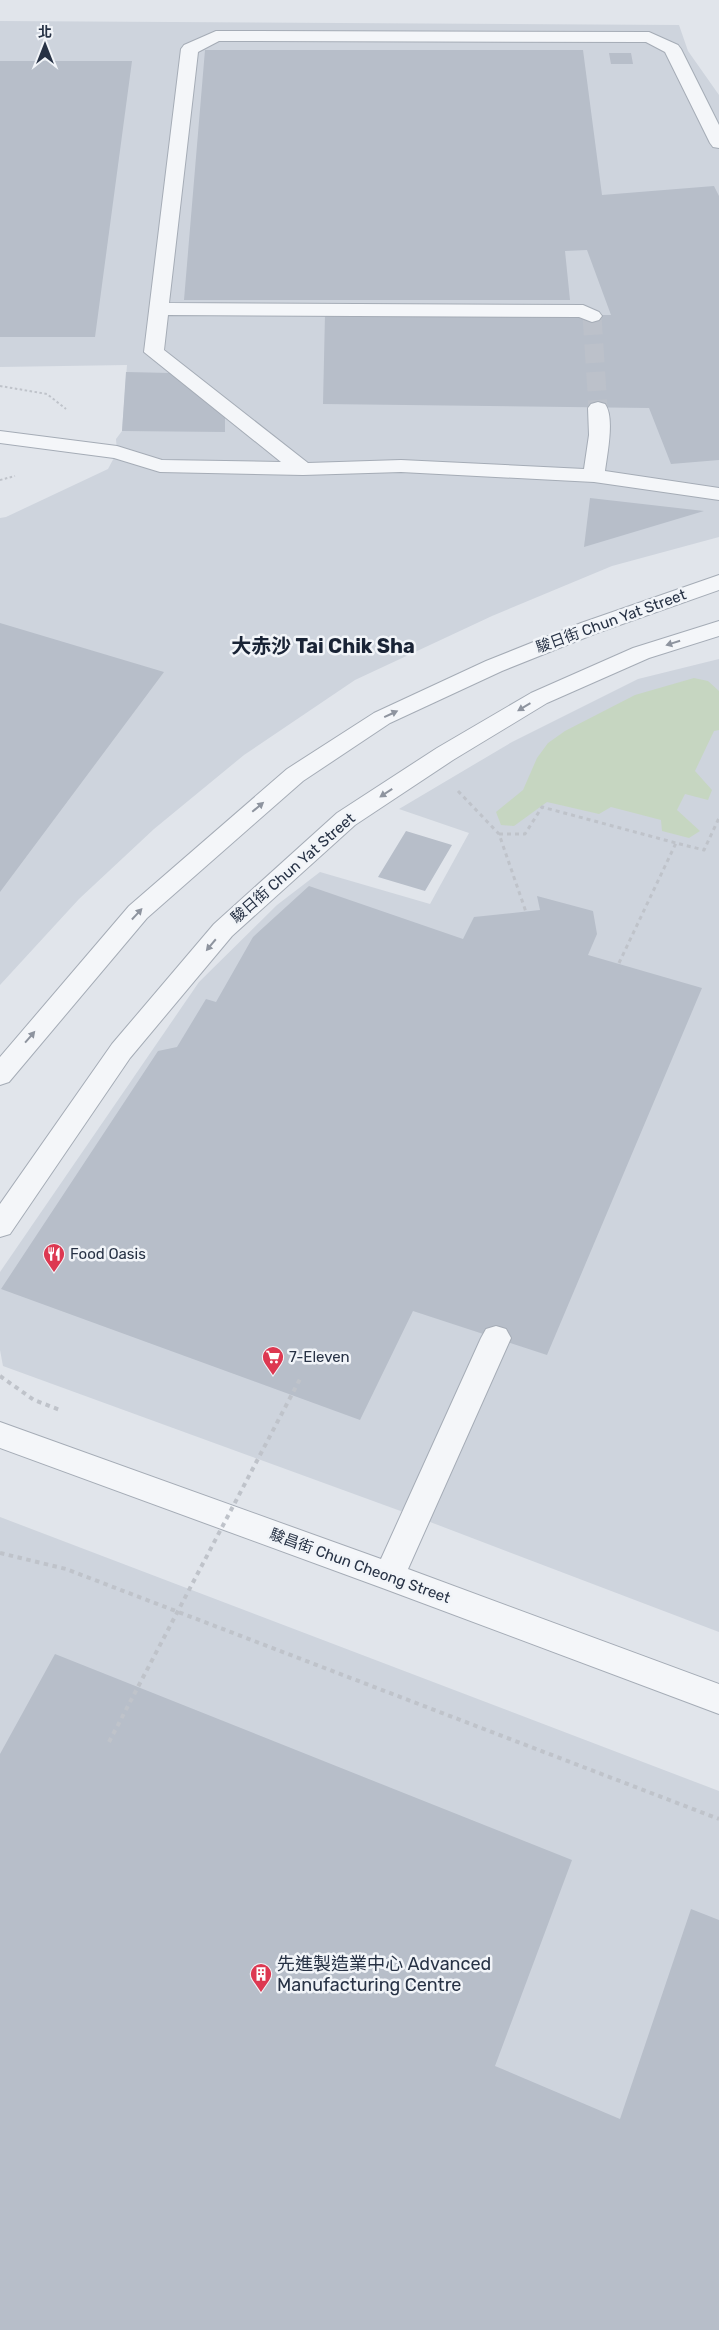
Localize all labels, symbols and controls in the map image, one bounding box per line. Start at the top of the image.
north arrow [20,20,70,70]
text: 北 [38,24,52,41]
street label: 駿日街 Chun Yat Street [533,585,689,657]
district label: 大赤沙 Tai Chik Sha [231,634,415,658]
one-way arrow [665,639,680,647]
one-way arrow [517,702,530,711]
one-way arrow [384,709,398,717]
one-way arrow [379,788,392,797]
one-way arrow [252,801,265,812]
street label: 駿日街 Chun Yat Street [227,809,359,927]
one-way arrow [131,909,143,921]
one-way arrow [205,938,216,951]
one-way arrow [25,1031,36,1044]
restaurant icon: Food Oasis [42,1242,66,1273]
place label: Food Oasis [70,1245,146,1263]
supermarket icon: 7-Eleven [261,1345,285,1376]
place label: 7-Eleven [289,1348,350,1366]
street label: 駿昌街 Chun Cheong Street [267,1525,453,1607]
place label: 先進製造業中心 Advanced Manufacturing Centre [277,1953,491,1996]
building icon: 先進製造業中心 Advanced Manufacturing Centre [249,1962,273,1993]

